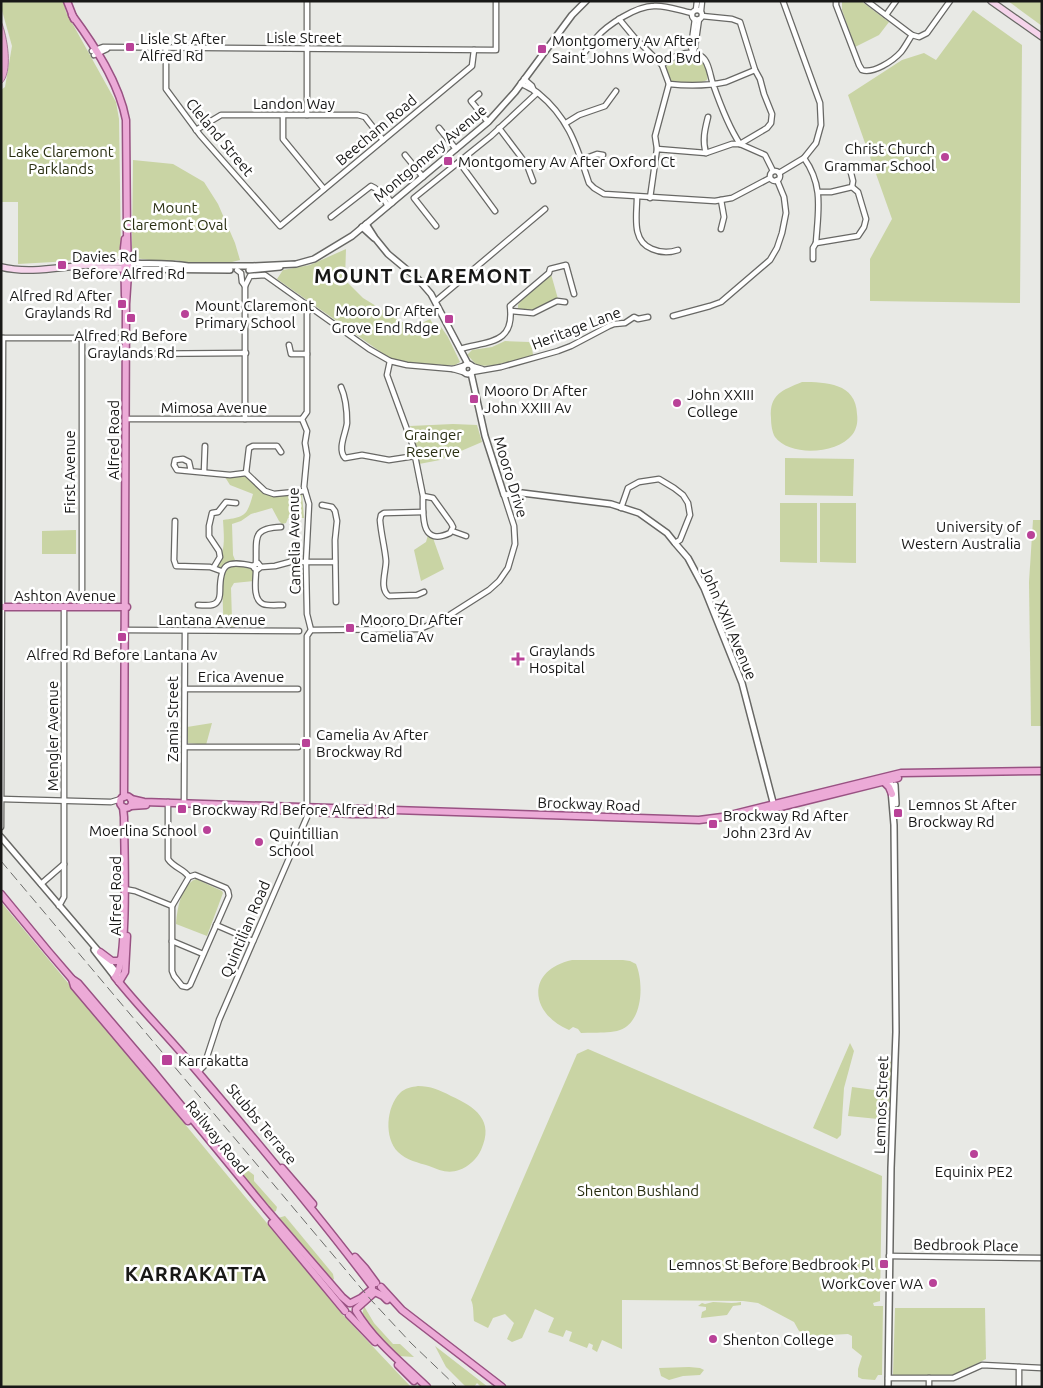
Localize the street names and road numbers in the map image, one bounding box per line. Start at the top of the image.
street label: Lisle Street [266,29,342,46]
street label: Beecham Road [332,91,420,169]
street label: Cleland Street [183,95,257,179]
street label: Landon Way [253,95,335,112]
street label: Montgomery Avenue [370,101,490,205]
street label: Heritage Lane [529,303,623,353]
street label: Mimosa Avenue [161,399,267,416]
street label: Alfred Road [105,400,122,480]
street label: First Avenue [61,430,78,514]
street label: Mooro Drive [491,434,531,520]
street label: Camelia Avenue [285,487,303,595]
street label: John XXIII Avenue [698,564,760,682]
street label: Ashton Avenue [14,587,116,604]
street label: Lantana Avenue [158,611,266,628]
street label: Erica Avenue [198,668,284,685]
street label: Zamia Street [164,676,181,762]
street label: Mengler Avenue [44,681,61,791]
street label: Brockway Road [537,794,641,814]
street label: Alfred Road [107,856,124,936]
street label: Quintilian Road [217,878,273,980]
street label: Lemnos Street [871,1056,891,1154]
street label: Stubbs Terrace [223,1080,301,1168]
street label: Railway Road [182,1097,252,1177]
street label: Bedbrook Place [913,1236,1019,1254]

